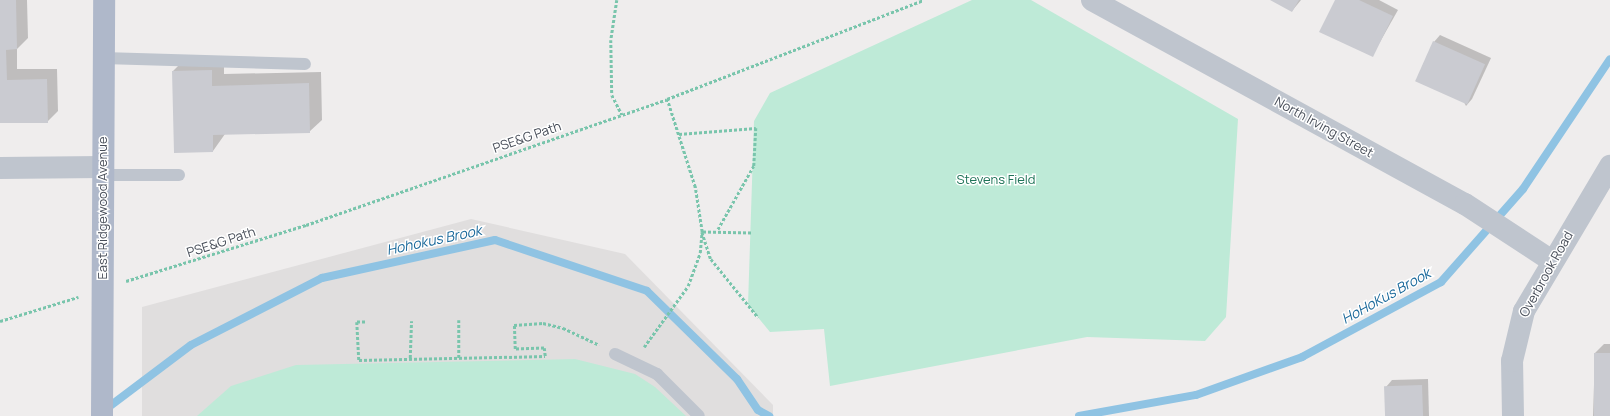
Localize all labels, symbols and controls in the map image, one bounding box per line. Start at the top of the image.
street label: North Irving Street [1272,93,1376,161]
street label: PSE&G Path [491,118,563,156]
street label: East Ridgewood Avenue [94,136,110,280]
park label: Stevens Field [956,171,1036,187]
water label: Hohokus Brook [385,222,483,258]
street label: PSE&G Path [185,224,257,260]
street label: Overbrook Road [1516,228,1576,320]
water label: HoHoKus Brook [1339,265,1433,327]

